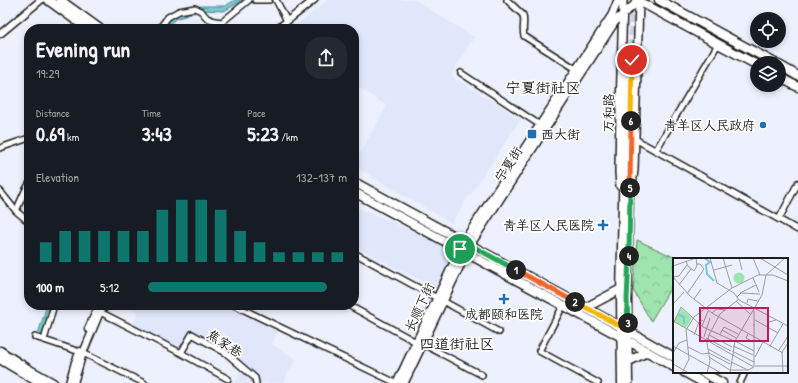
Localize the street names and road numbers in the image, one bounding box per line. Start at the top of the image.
street label: 万和路 [599,93,617,133]
street label: 宁夏街 [490,143,526,185]
street label: 长顺下街 [400,280,438,334]
street label: 焦家巷 [204,325,246,361]

